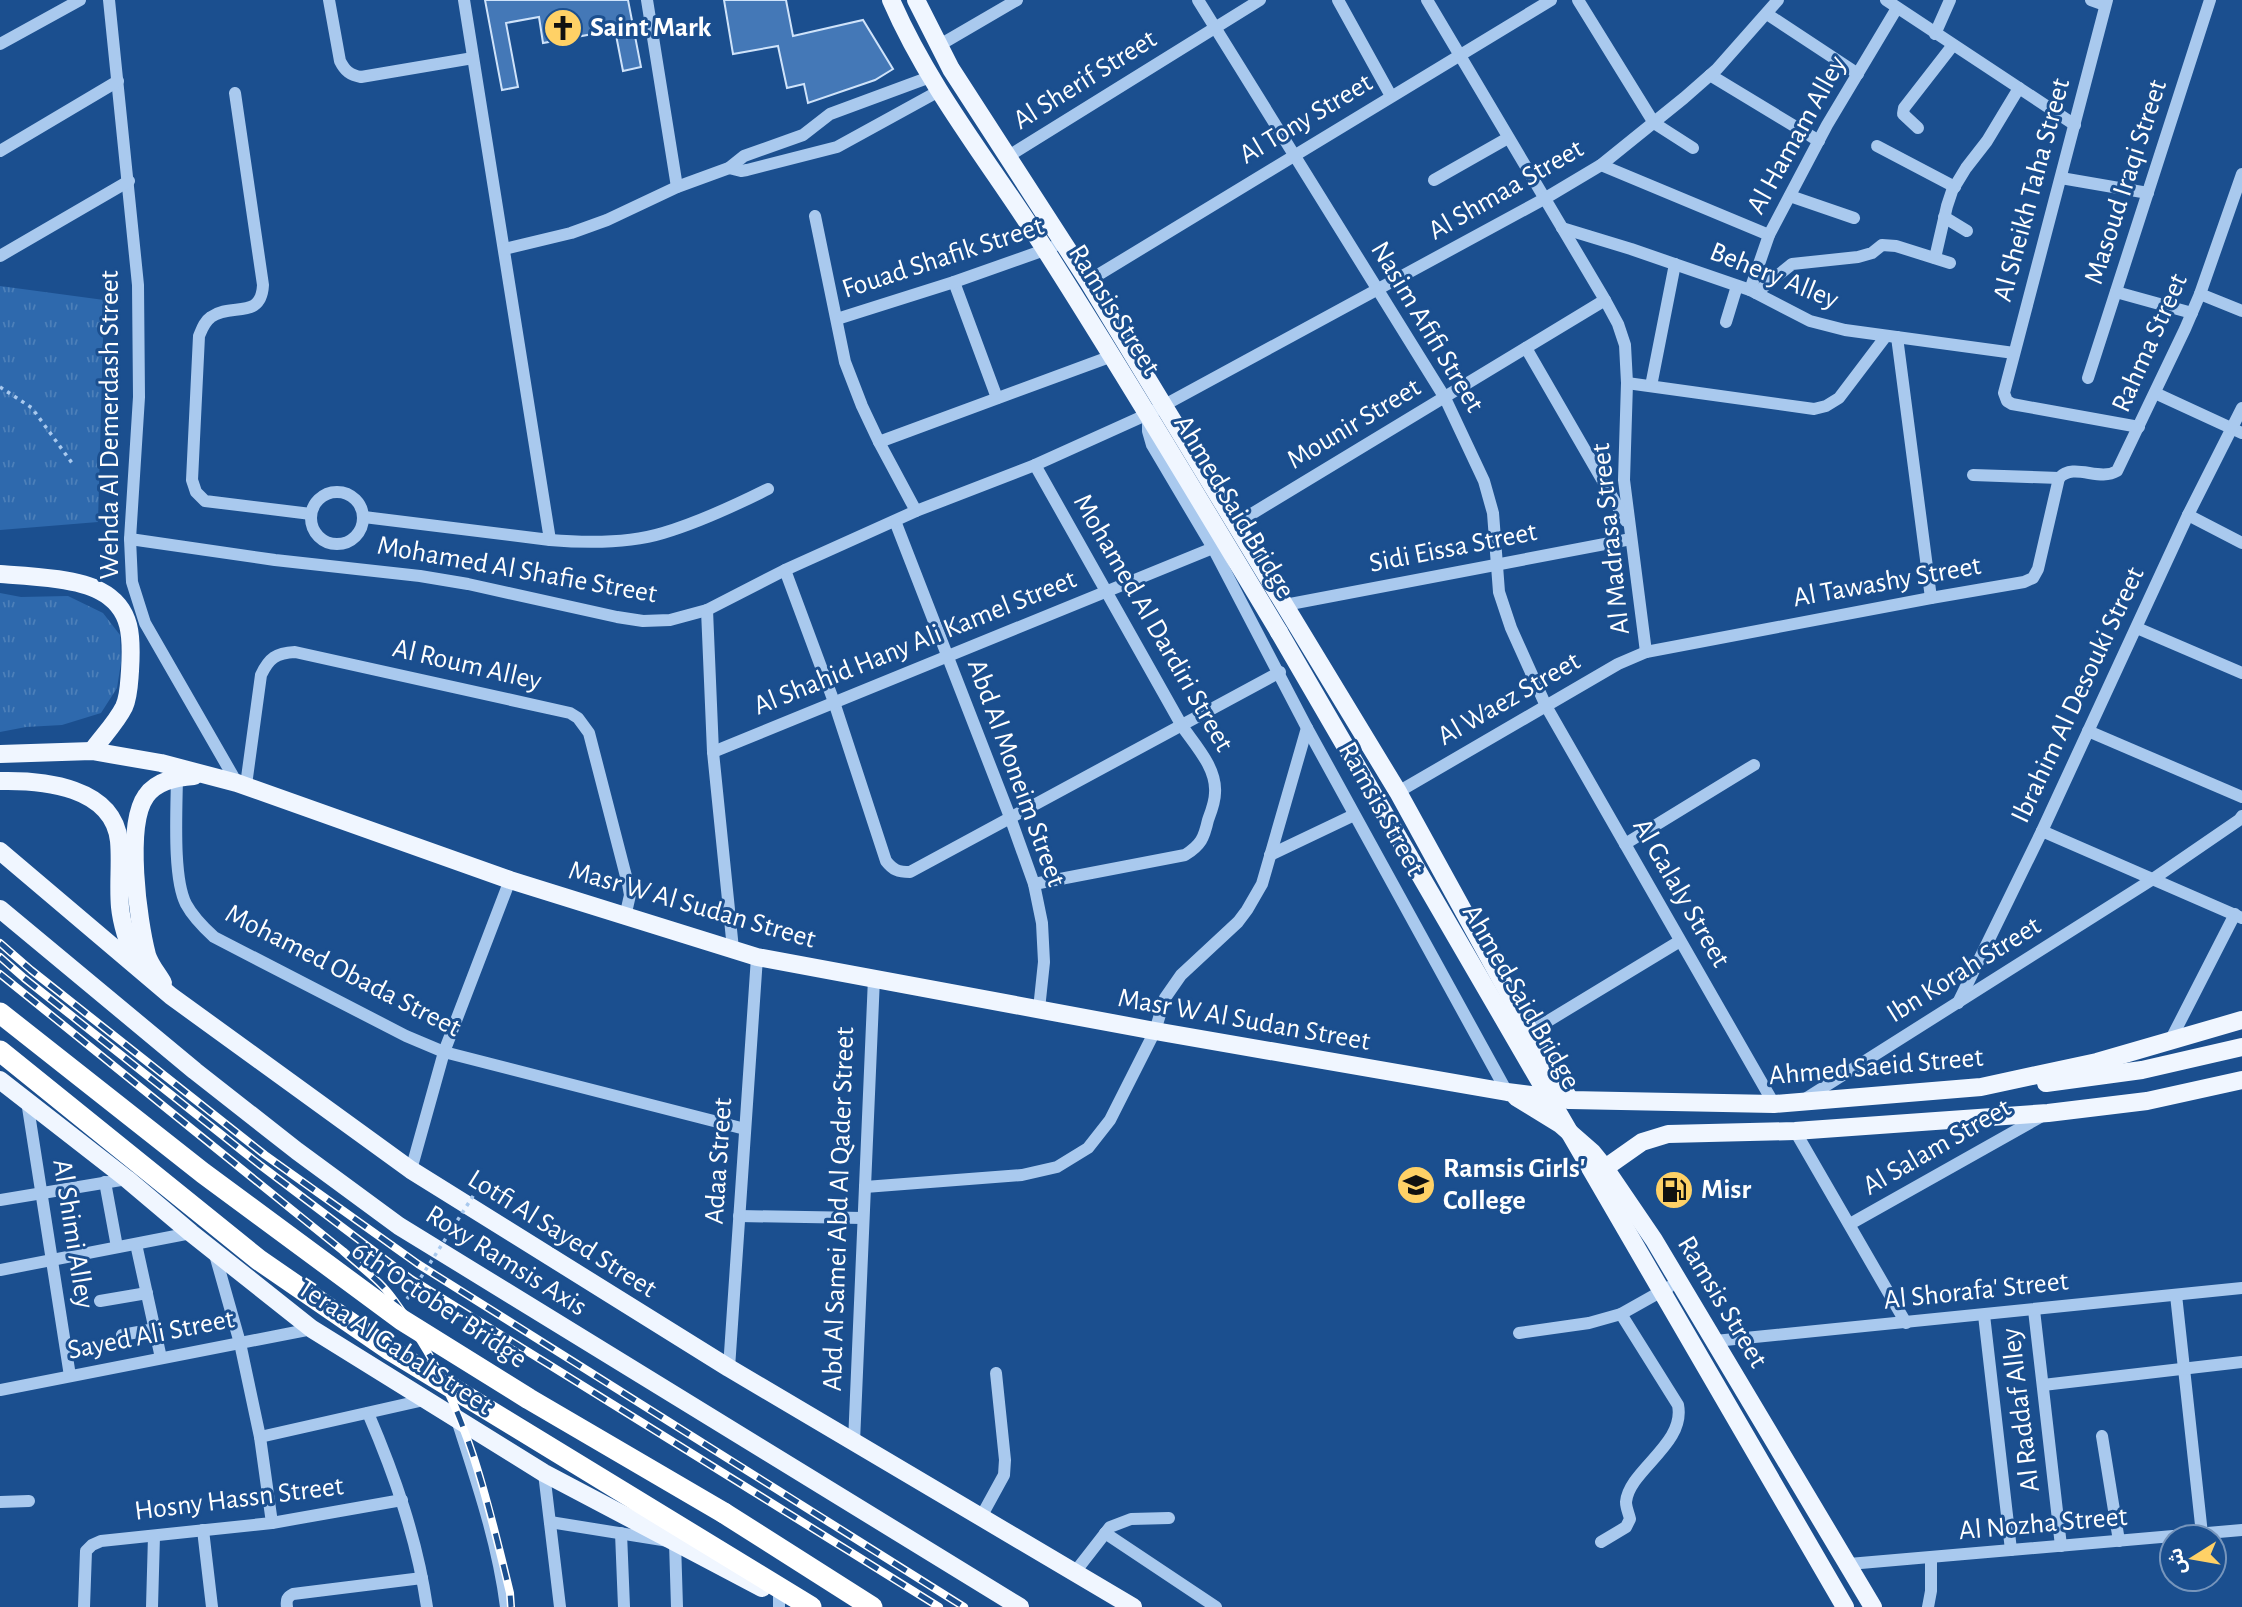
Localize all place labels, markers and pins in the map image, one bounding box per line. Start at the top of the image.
church icon: Saint Mark [542,7,584,49]
place label: Saint Mark [590,14,712,42]
place label: Ramsis Girls' College [1443,1155,1586,1215]
school or university icon: Ramsis Girls' College [1395,1164,1437,1206]
fuel station icon: Misr [1653,1169,1695,1211]
place label: Misr [1701,1176,1751,1204]

